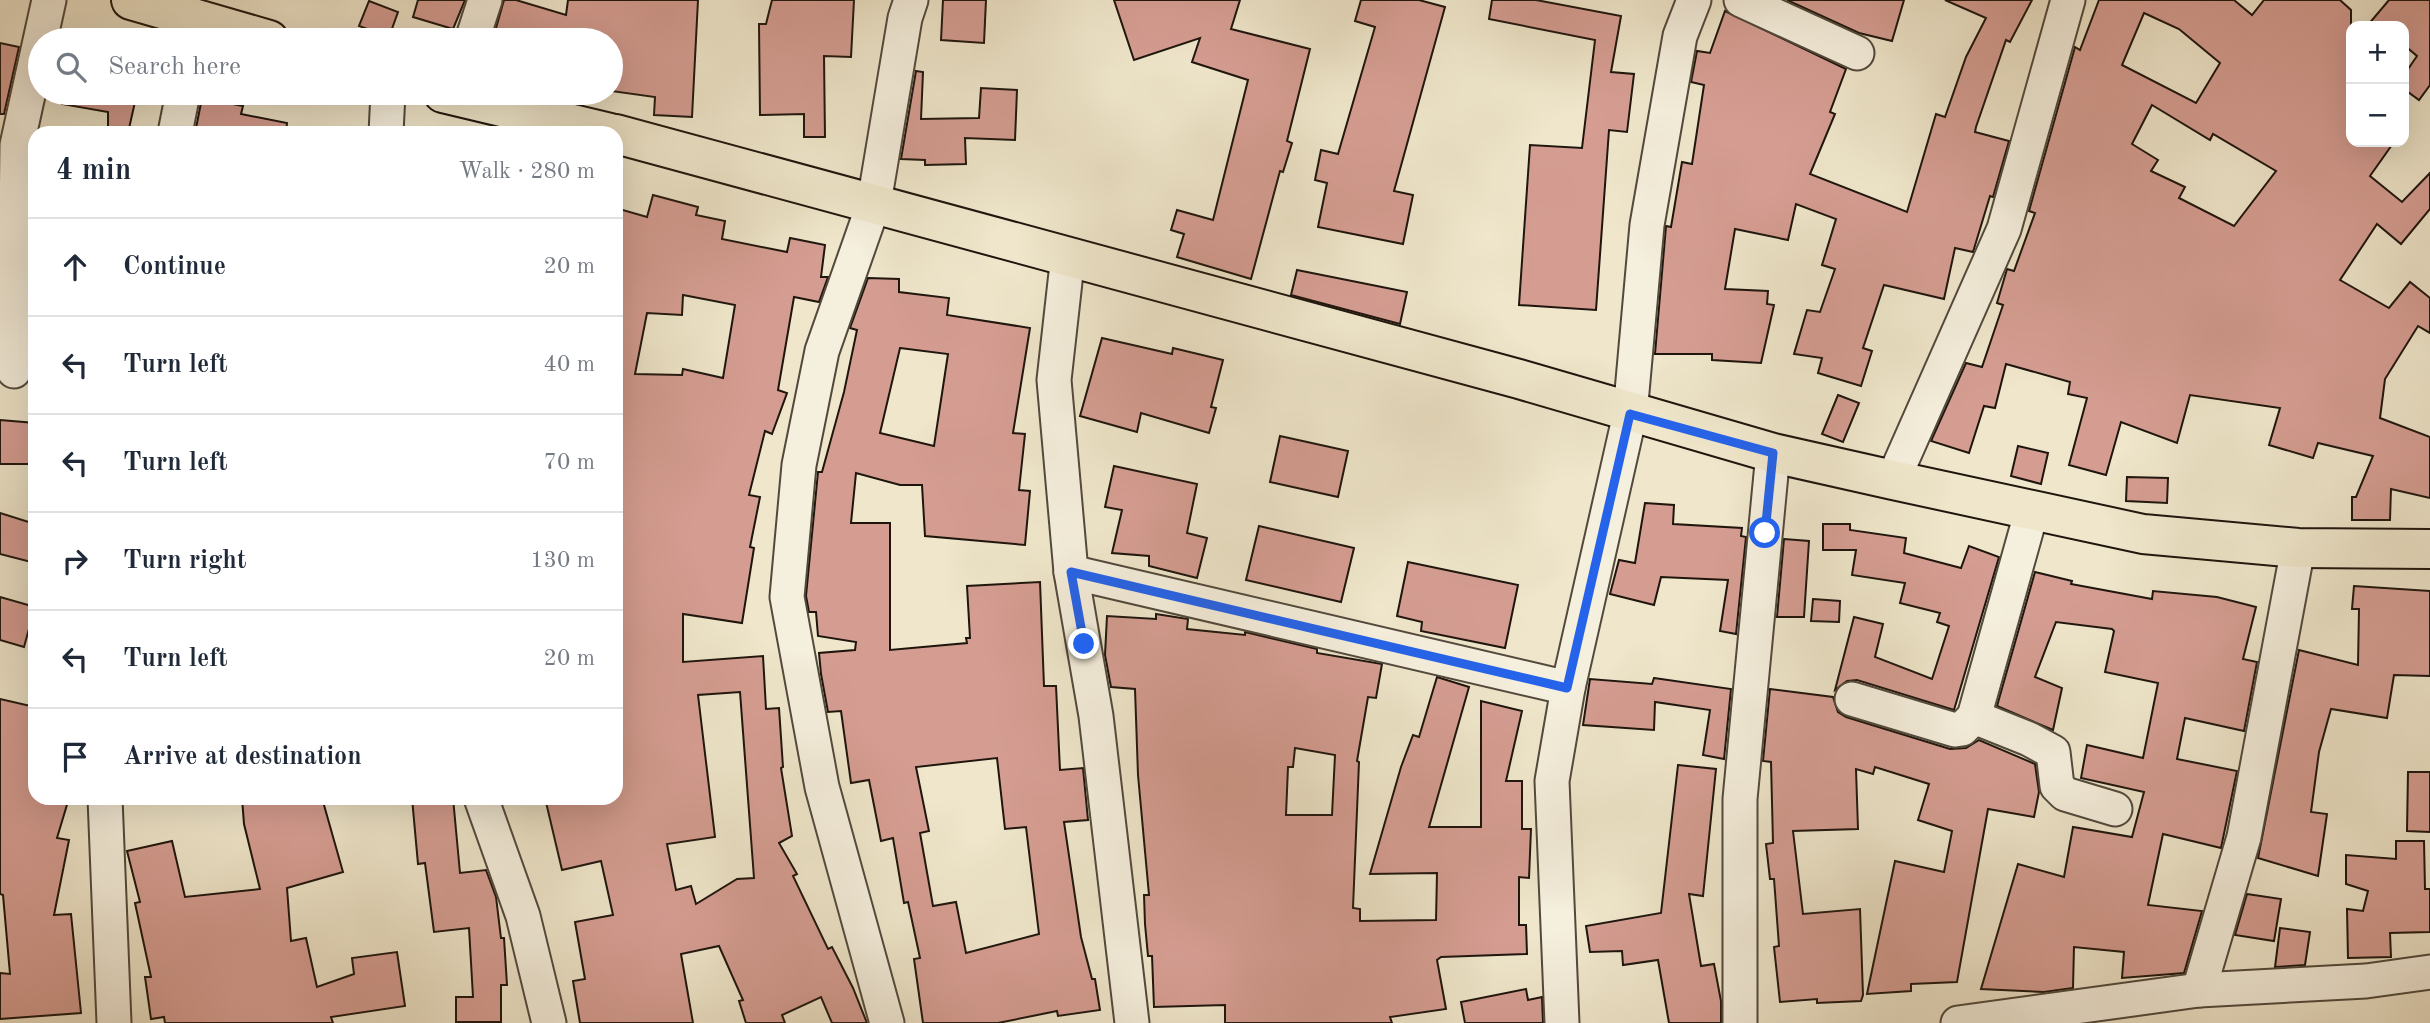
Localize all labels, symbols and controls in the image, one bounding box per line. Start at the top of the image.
map controls [2346,21,2409,147]
button: + [2346,21,2409,84]
search box [28,28,623,105]
icon: search [52,48,90,86]
text: Search here [108,54,241,80]
button: − [2346,84,2409,147]
text: 4 min [56,156,131,186]
text: Walk · 280 m [459,160,595,183]
icon: ahead [56,248,94,286]
text: Continue [123,254,226,280]
text: 20 m [544,255,595,278]
icon: left [56,346,94,384]
text: Turn left [123,352,228,378]
text: 40 m [544,353,595,376]
icon: left [56,444,94,482]
text: Turn left [123,450,228,476]
text: 70 m [544,451,595,474]
route start [1749,517,1780,548]
icon: right [56,542,94,580]
text: Turn right [123,548,246,574]
text: 130 m [530,549,595,572]
route end [1068,628,1099,659]
icon: left [56,640,94,678]
text: Turn left [123,646,228,672]
text: 20 m [544,647,595,670]
icon: arrive [56,738,94,776]
text: Arrive at destination [123,744,362,770]

